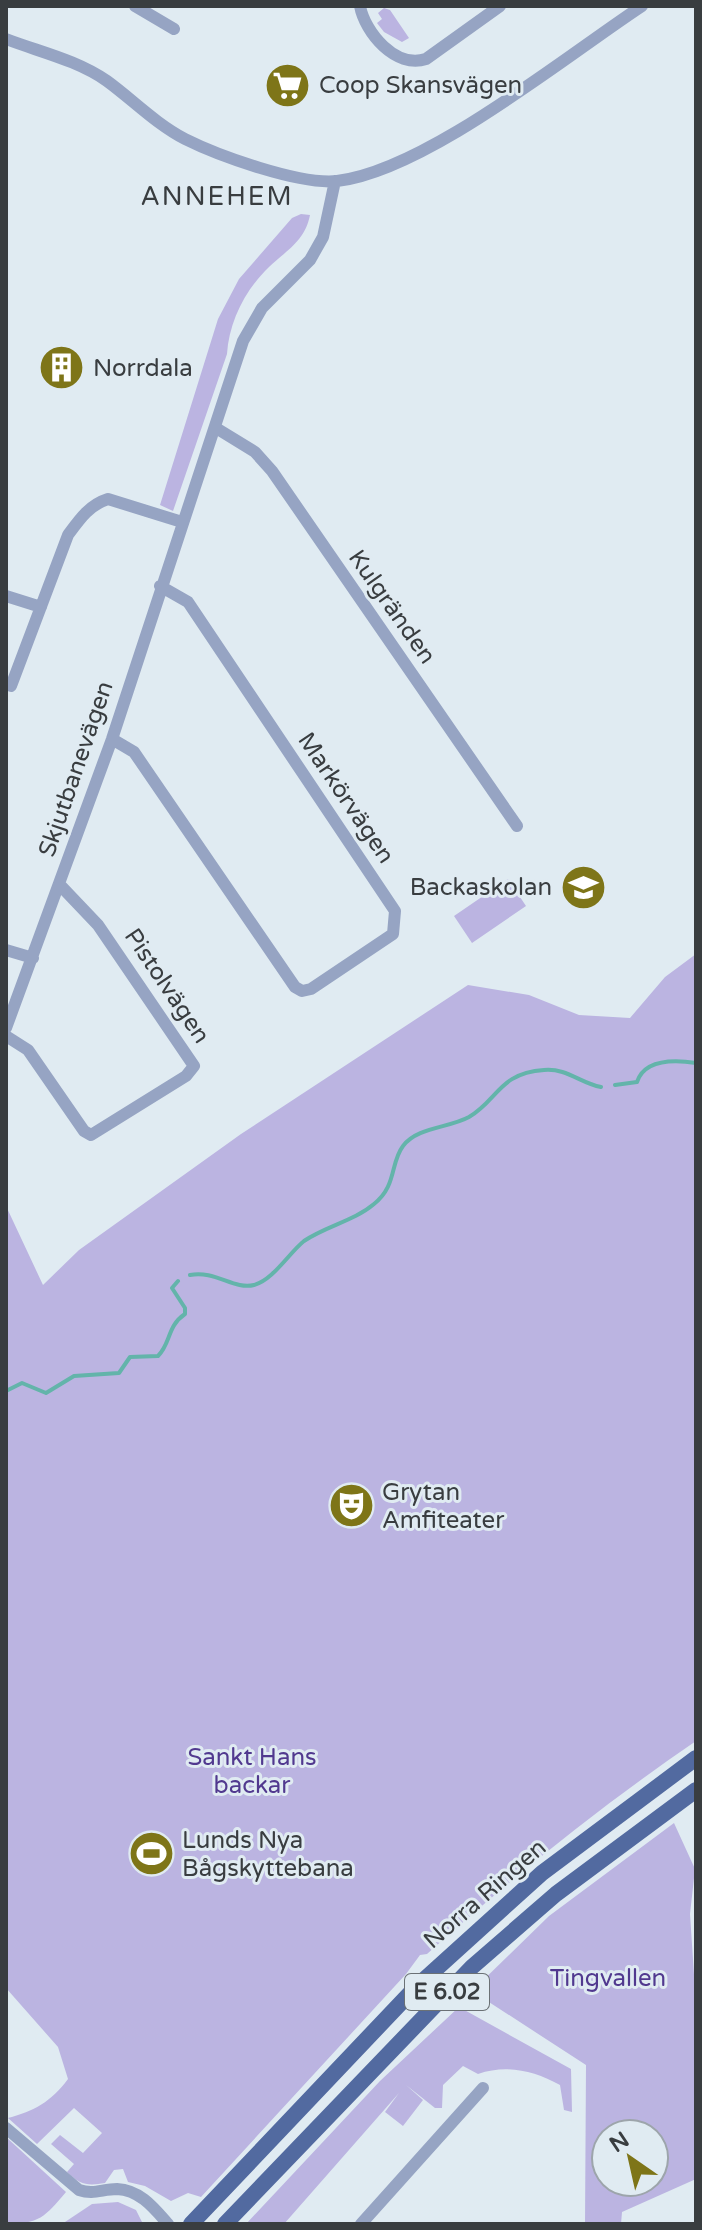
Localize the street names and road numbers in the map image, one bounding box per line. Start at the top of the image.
street label: Kulgränden [342,544,442,670]
street label: Skjutbanevägen [32,677,120,861]
street label: Markörvägen [292,727,400,869]
street label: Pistolvägen [118,923,216,1049]
street label: Norra Ringen [418,1833,552,1955]
road number: E 6.02 [405,1974,489,2010]

